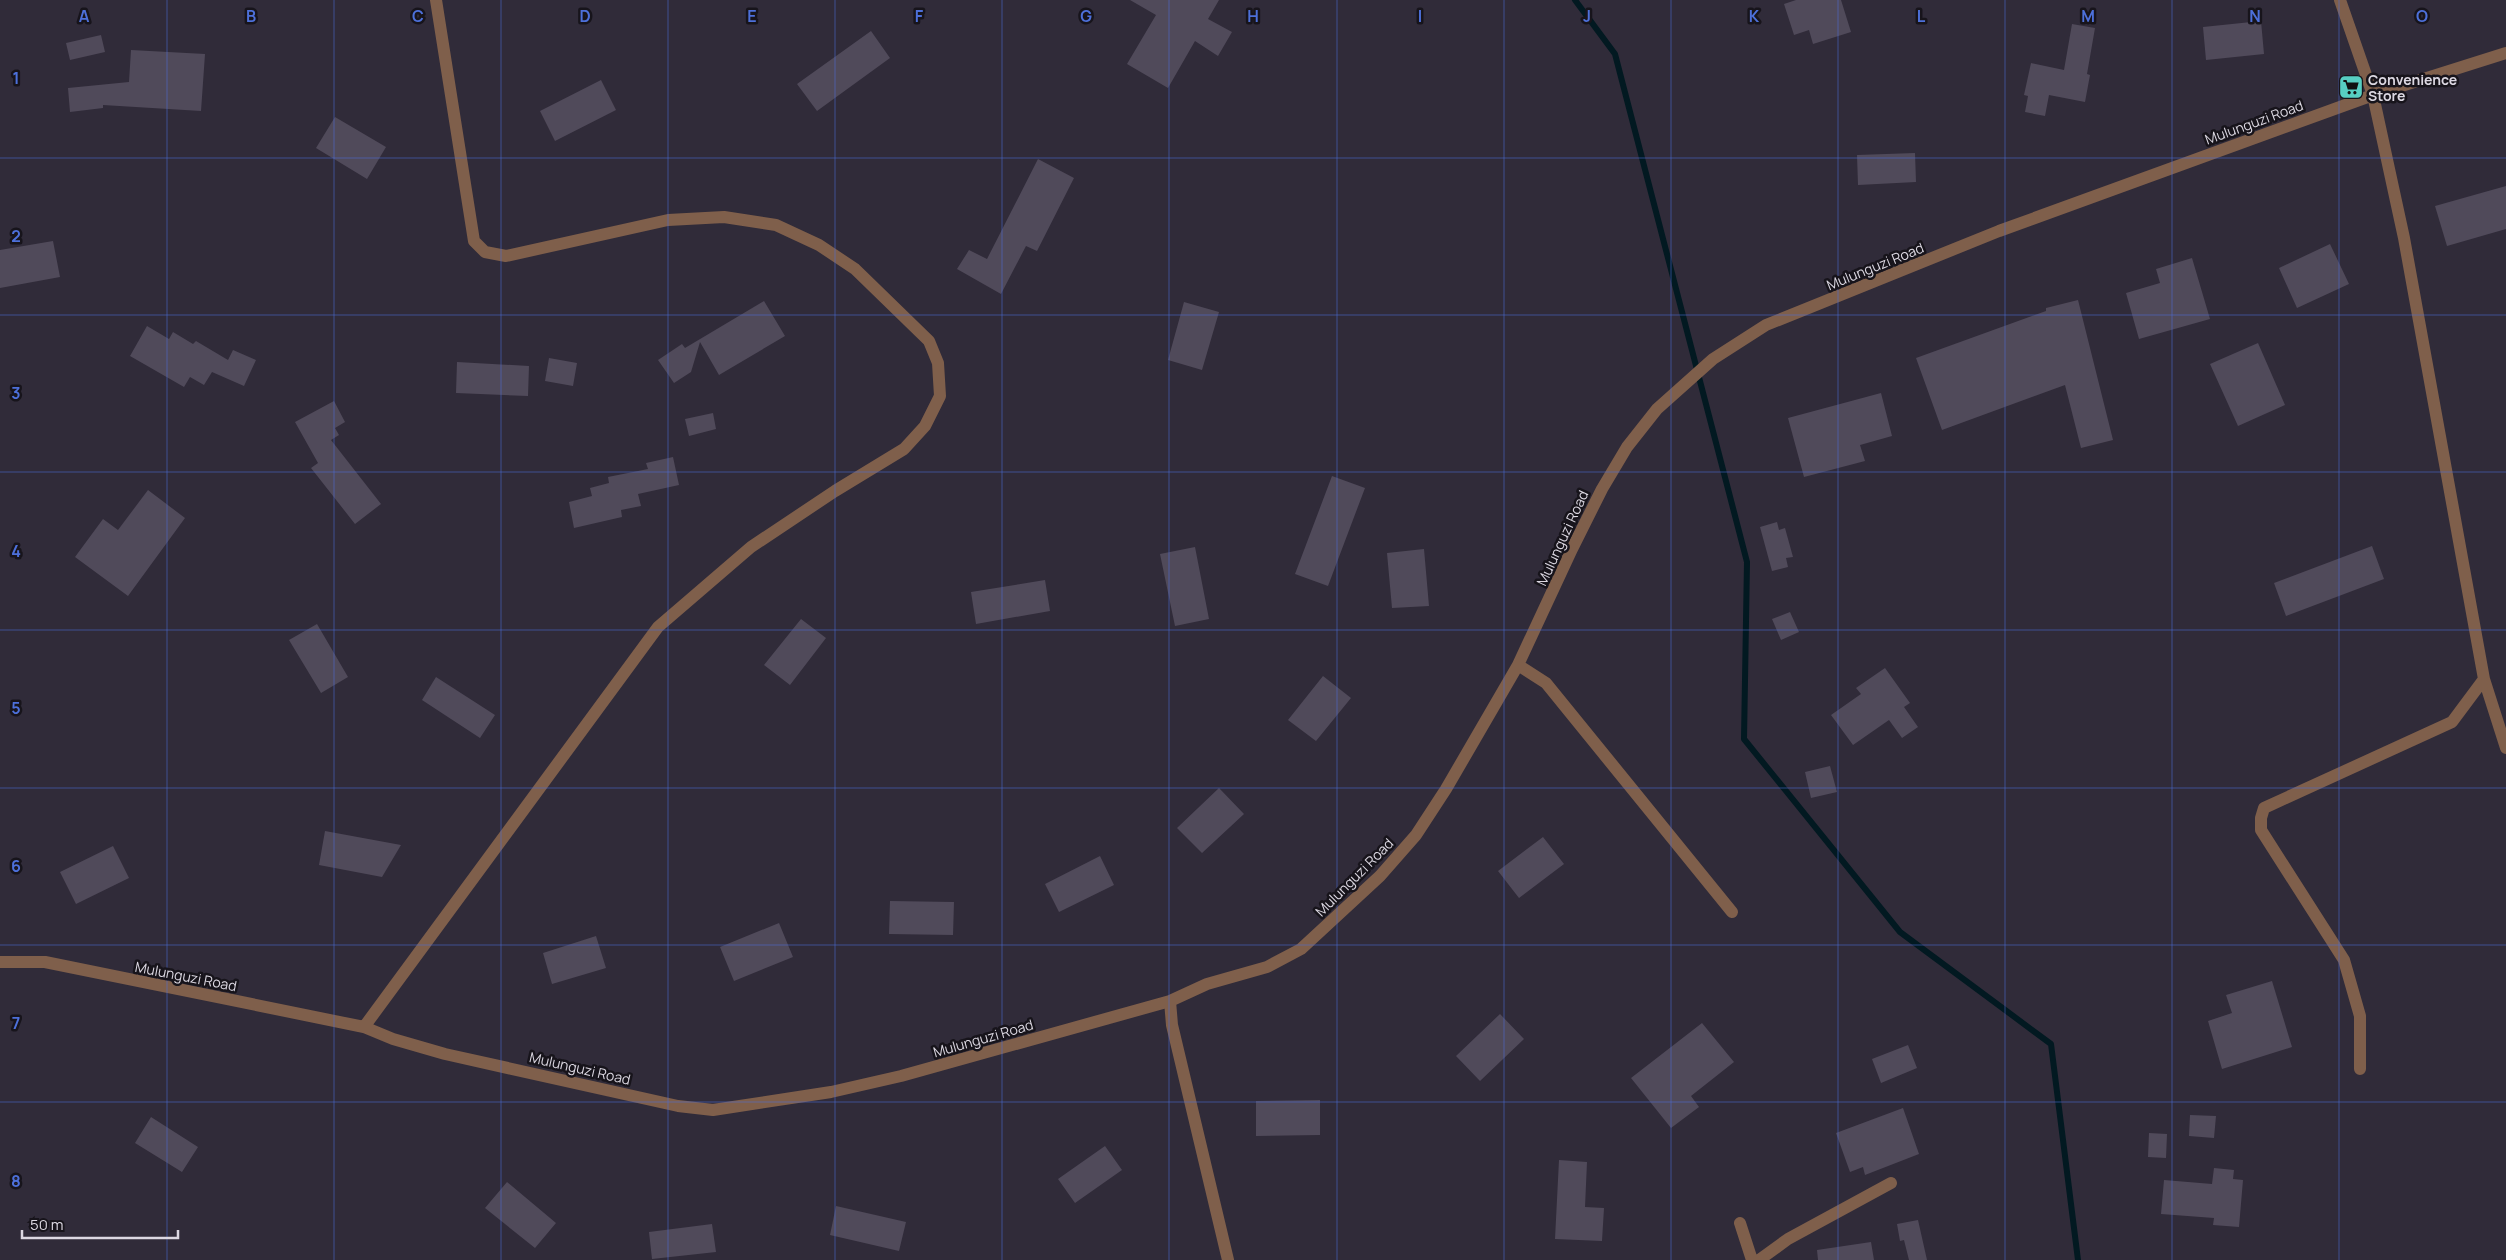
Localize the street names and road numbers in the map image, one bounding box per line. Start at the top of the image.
street label: Mulunguzi Road [2202,95,2306,149]
street label: Mulunguzi Road [1824,238,1926,294]
street label: Mulunguzi Road [1532,487,1592,589]
street label: Mulunguzi Road [1311,834,1397,920]
street label: Mulunguzi Road [134,957,238,995]
street label: Mulunguzi Road [931,1015,1035,1061]
street label: Mulunguzi Road [528,1047,632,1089]

